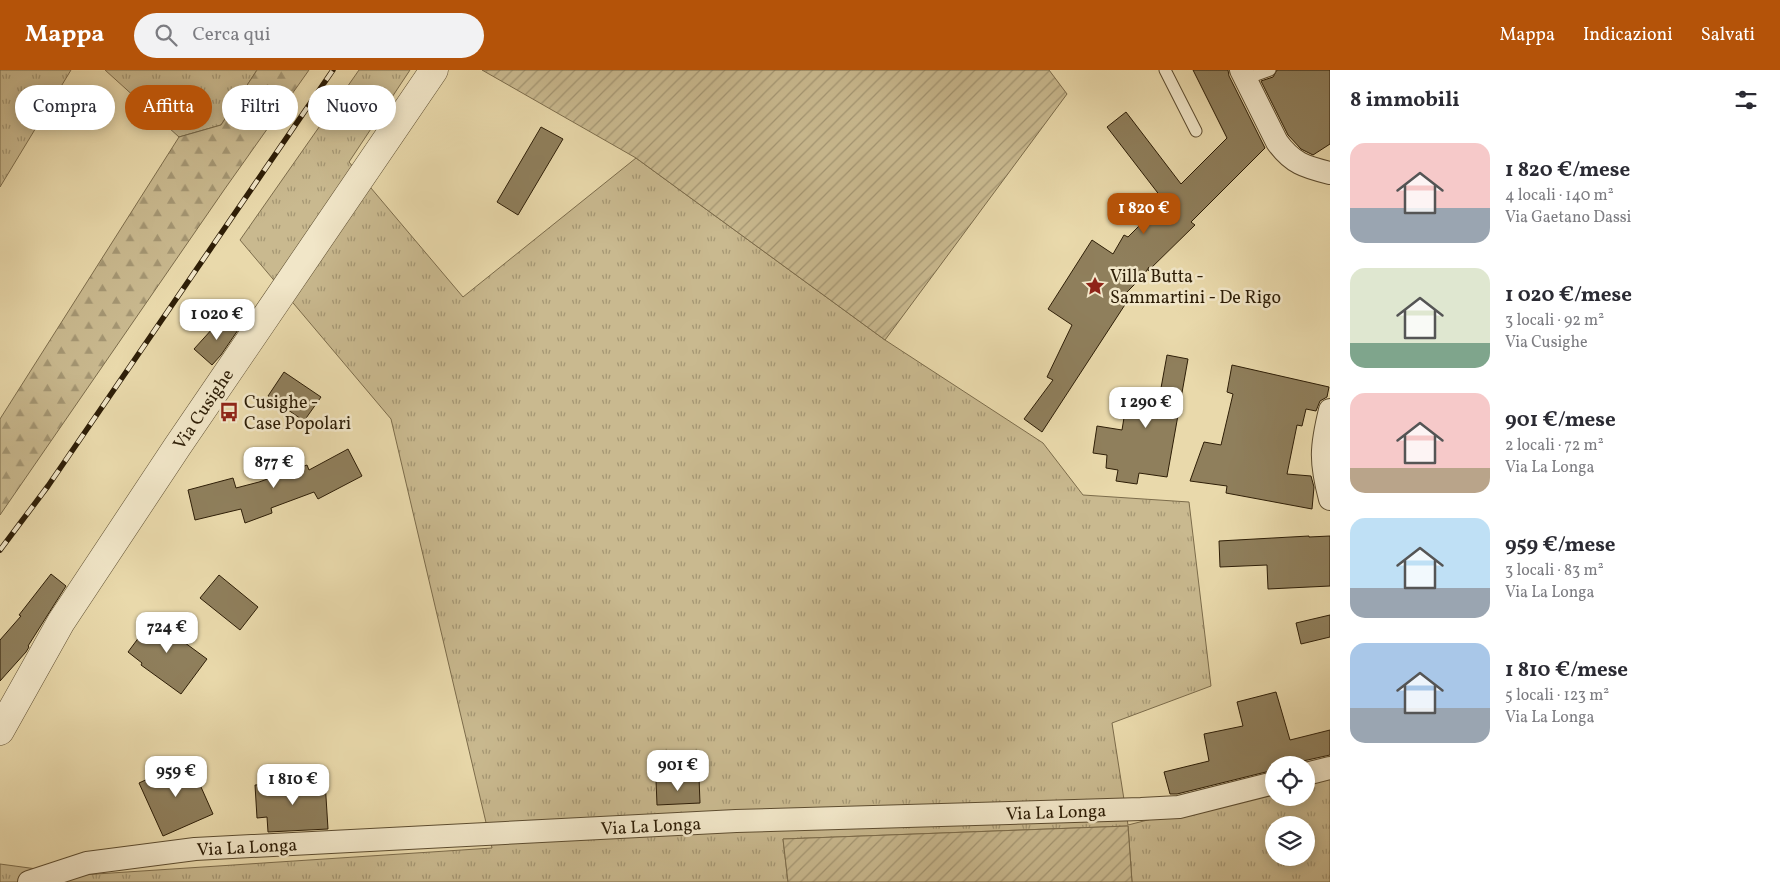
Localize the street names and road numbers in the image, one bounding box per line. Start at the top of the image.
street label: Via Cusighe [168,364,241,455]
street label: Via La Longa [1005,799,1107,828]
street label: Via La Longa [600,812,702,843]
street label: Via La Longa [196,833,298,864]

